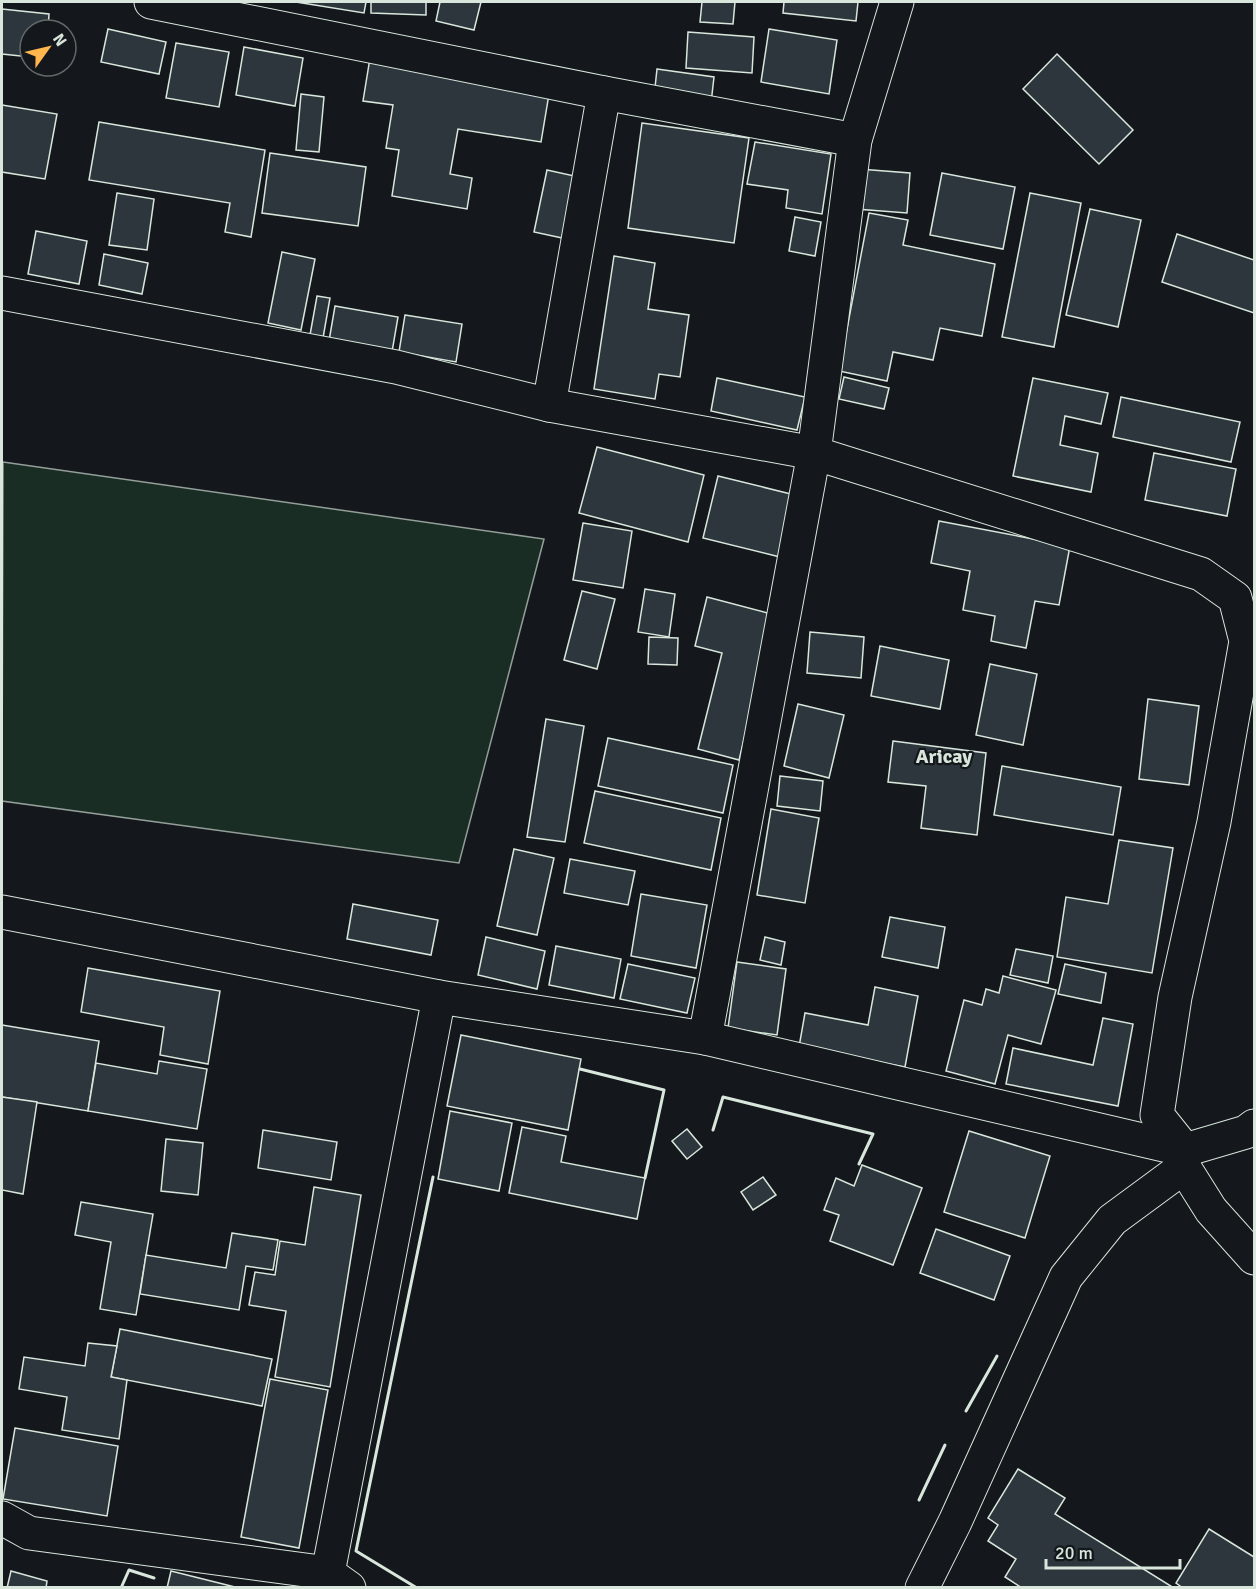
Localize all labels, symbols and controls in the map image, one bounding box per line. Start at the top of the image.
north arrow [18,18,78,78]
text: N [48,30,71,50]
district label: Aricay [916,744,972,769]
scale bar [1046,1532,1180,1570]
text: 20 m [1055,1542,1093,1564]

